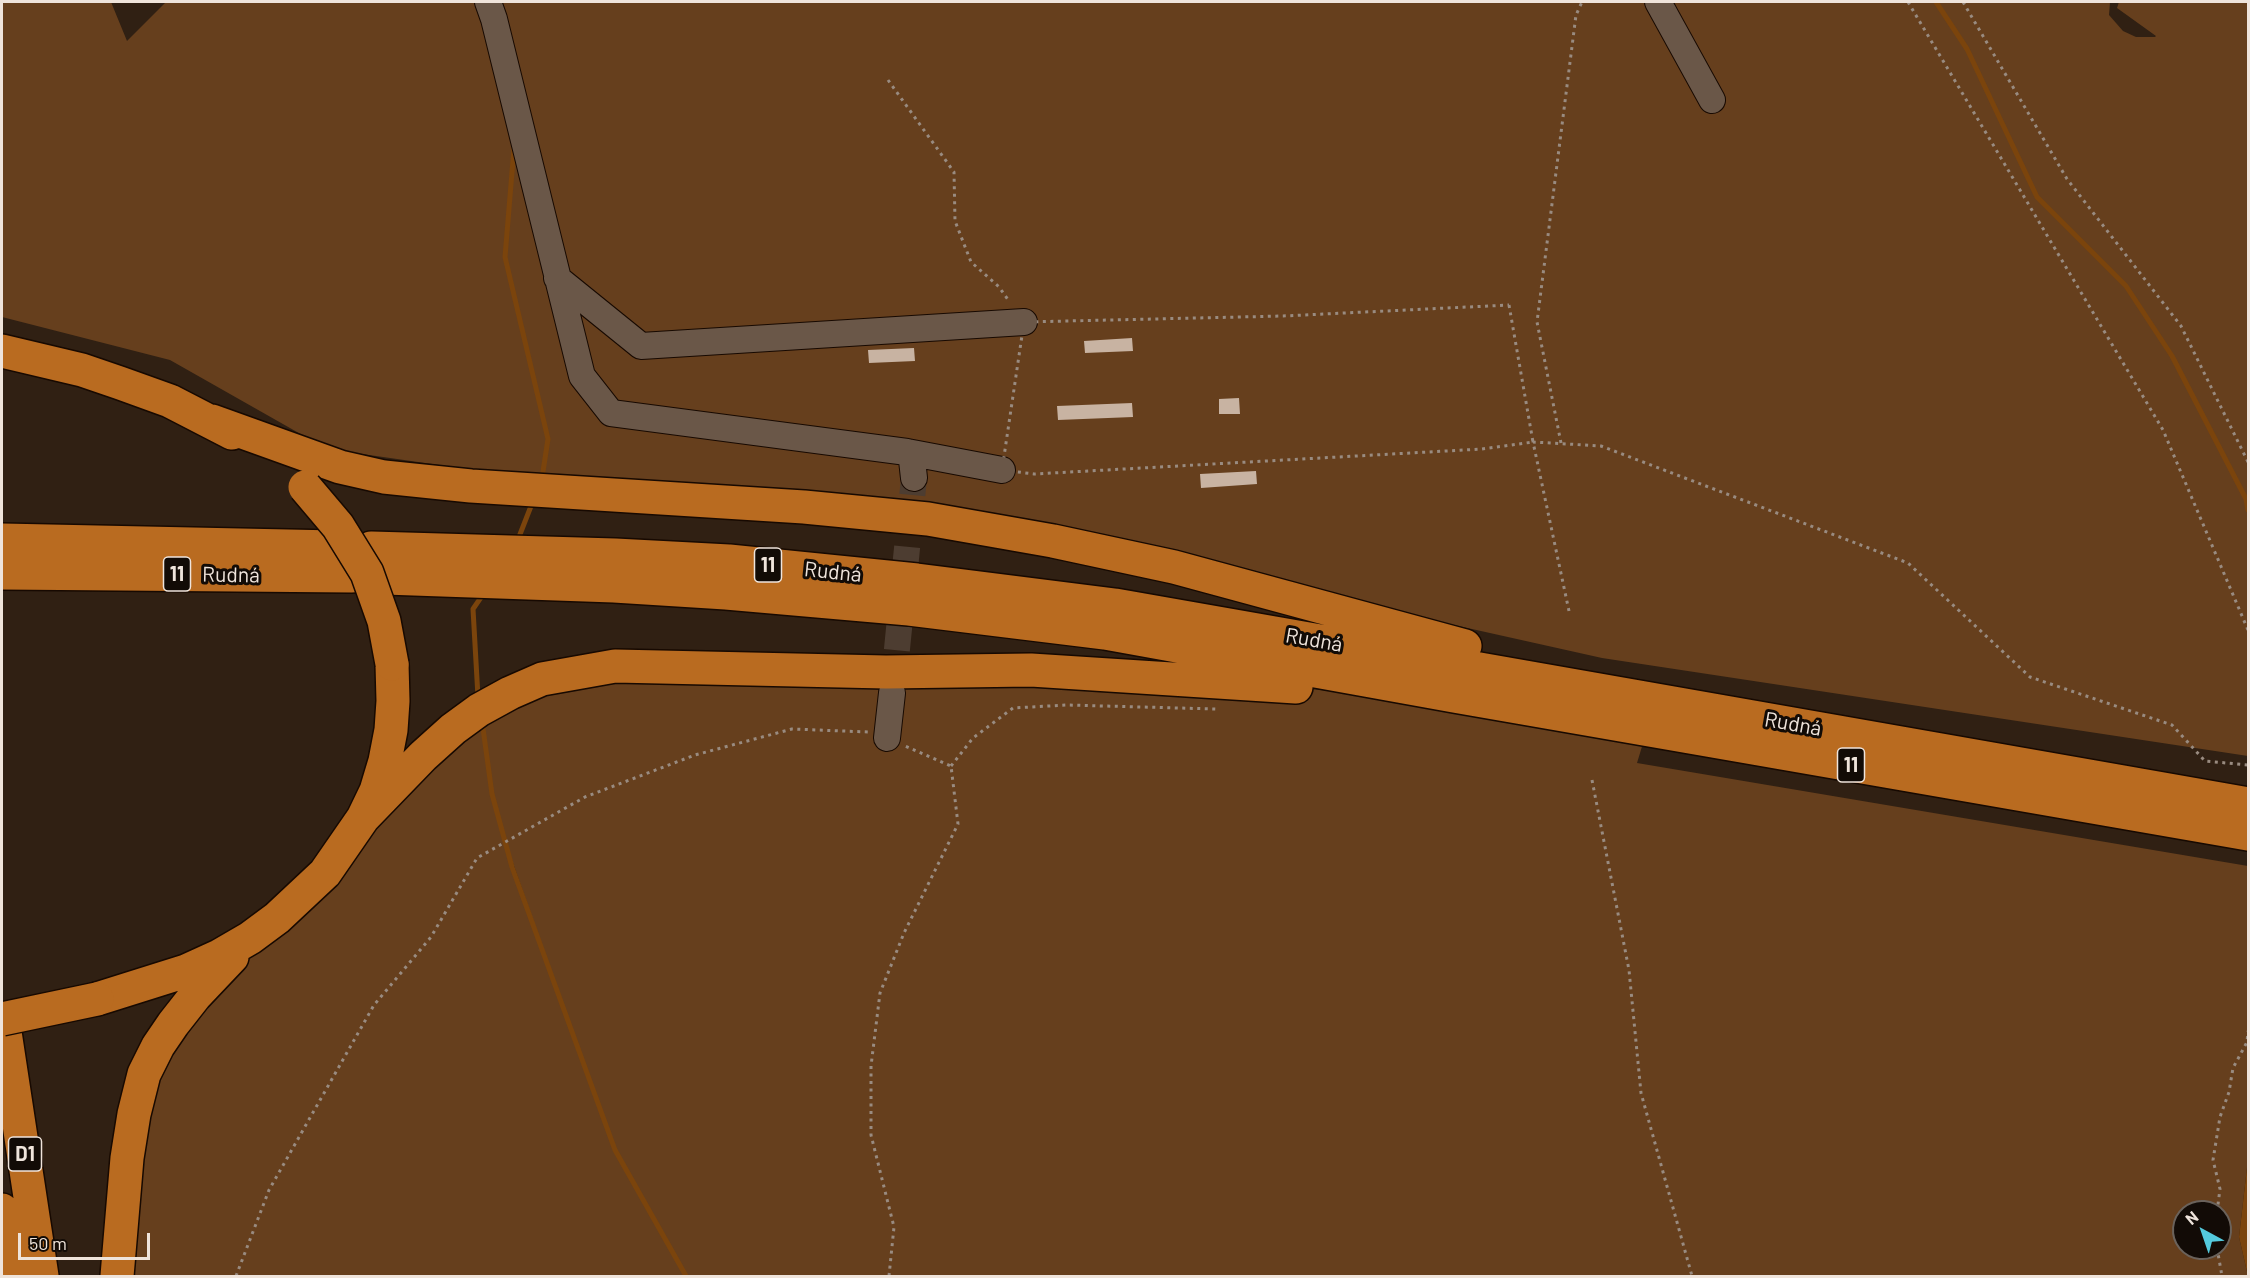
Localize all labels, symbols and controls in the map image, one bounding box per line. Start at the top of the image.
road number: 11 [754,548,782,582]
street label: Rudná [803,556,863,588]
road number: 11 [164,557,190,591]
street label: Rudná [202,562,260,588]
street label: Rudná [1283,623,1345,657]
street label: Rudná [1762,707,1824,741]
road number: 11 [1838,748,1864,782]
road number: D1 [9,1137,42,1171]
north arrow [2172,1200,2232,1260]
text: N [2181,1207,2202,1228]
scale bar [21,1221,153,1259]
text: 50 m [29,1232,67,1254]

